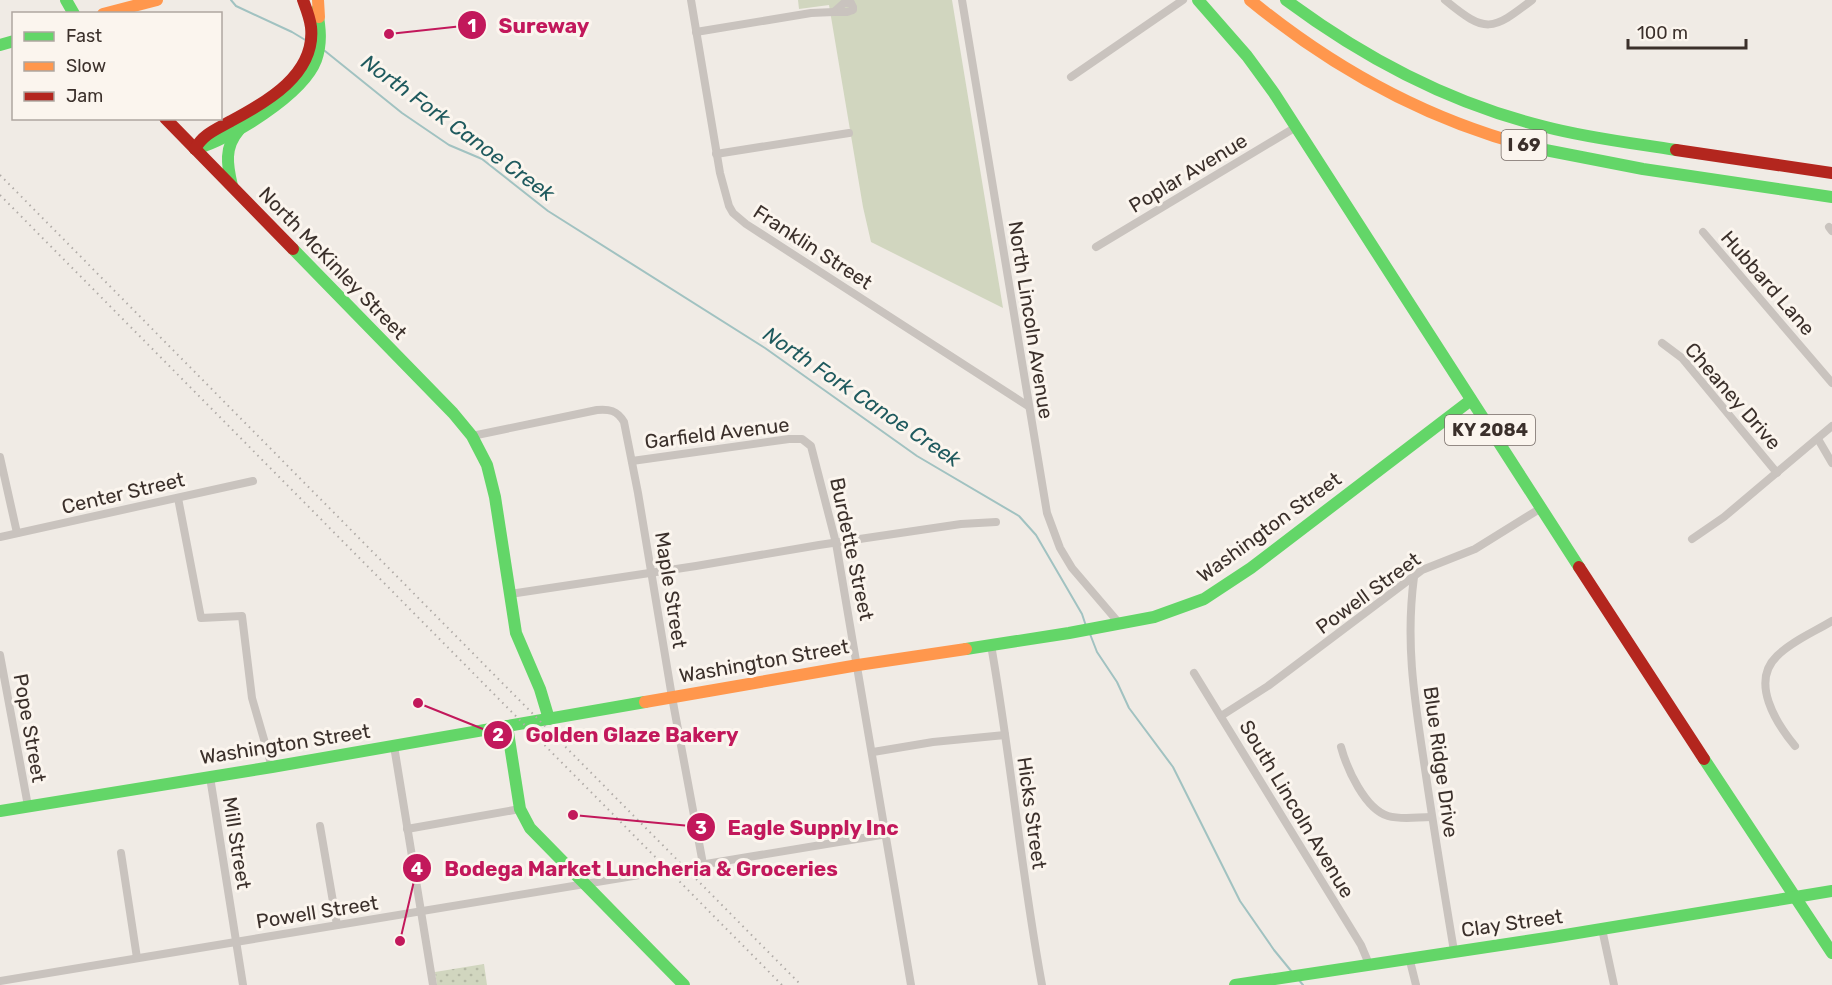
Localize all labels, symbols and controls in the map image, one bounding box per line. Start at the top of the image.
callout: Sureway [457,6,602,45]
legend [12,12,222,120]
scale bar [1628,12,1746,50]
text: Sureway [499,13,590,38]
text: 1 [468,15,476,37]
text: 100 m [1637,22,1688,44]
text: Fast [66,25,102,47]
water label: North Fork Canoe Creek [357,49,561,207]
text: Slow [66,55,106,77]
text: Jam [66,85,103,107]
street label: Poplar Avenue [1125,128,1251,218]
road number: I 69 [1502,130,1546,160]
street label: North McKinley Street [254,182,412,344]
street label: Franklin Street [749,200,877,294]
street label: North Lincoln Avenue [1004,219,1058,421]
street label: Hubbard Lane [1716,226,1820,340]
water label: North Fork Canoe Creek [759,321,967,473]
street label: Cheaney Drive [1680,337,1786,455]
street label: Garfield Avenue [643,412,791,454]
road number: KY 2084 [1445,415,1535,445]
street label: Center Street [59,467,187,519]
street label: Washington Street [1192,467,1346,587]
street label: Burdette Street [825,475,879,623]
street label: Maple Street [650,530,692,650]
street label: Powell Street [1311,547,1425,639]
street label: Washington Street [677,634,851,688]
street label: Pope Street [9,672,51,784]
street label: Blue Ridge Drive [1419,685,1463,839]
callout: Golden Glaze Bakery [483,716,750,755]
street label: South Lincoln Avenue [1234,716,1360,902]
street label: Washington Street [198,719,372,769]
text: Golden Glaze Bakery [525,722,739,747]
text: 2 [492,724,504,746]
street label: Hicks Street [1012,755,1052,871]
street label: Mill Street [218,795,256,891]
callout: Eagle Supply Inc [686,808,911,847]
text: Eagle Supply Inc [727,815,899,840]
text: 3 [695,817,707,839]
callout: Bodega Market Luncheria & Groceries [402,849,850,888]
text: Bodega Market Luncheria & Groceries [444,856,838,881]
text: 4 [411,858,423,880]
street label: Powell Street [254,890,380,933]
street label: Clay Street [1460,904,1564,942]

